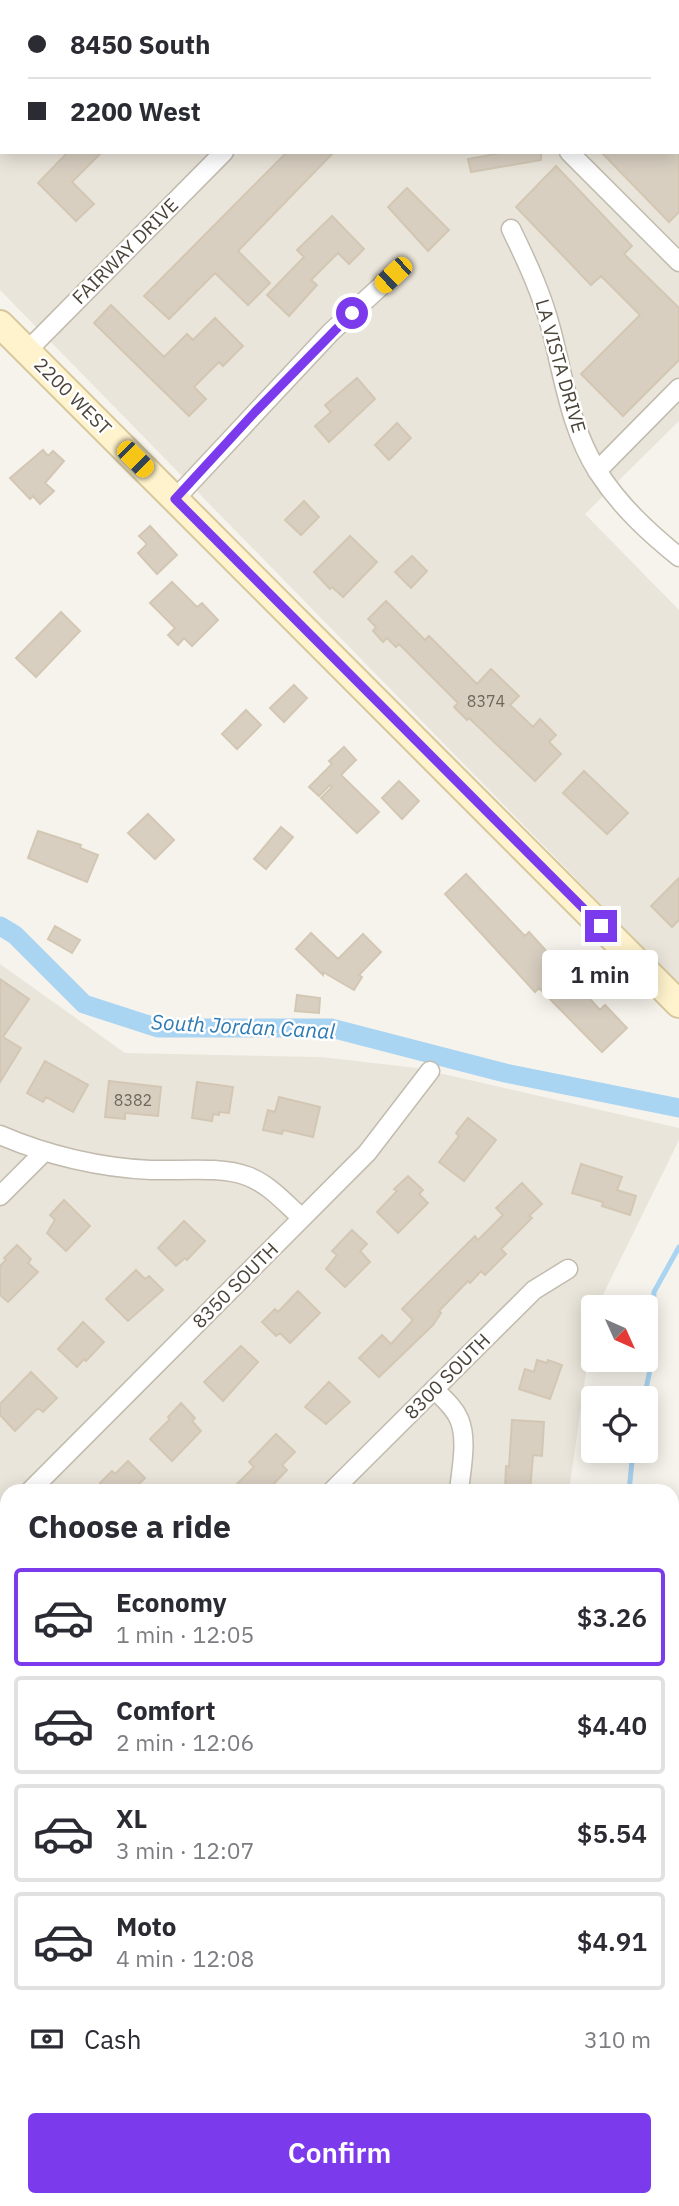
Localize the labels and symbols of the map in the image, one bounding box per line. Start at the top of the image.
street label: FAIRWAY DRIVE [67,193,183,309]
car [371,253,416,297]
street label: LA VISTA DRIVE [530,296,592,436]
route start [336,297,368,329]
street label: 2200 WEST [29,352,117,440]
car [113,437,158,481]
house number: 8374 [467,691,505,711]
route end [585,910,617,942]
callout: 1 min [543,950,659,1000]
water label: South Jordan Canal [150,1007,336,1045]
house number: 8382 [114,1090,152,1110]
street label: 8350 SOUTH [187,1237,283,1333]
north arrow [581,1295,658,1372]
street label: 8300 SOUTH [399,1328,495,1424]

